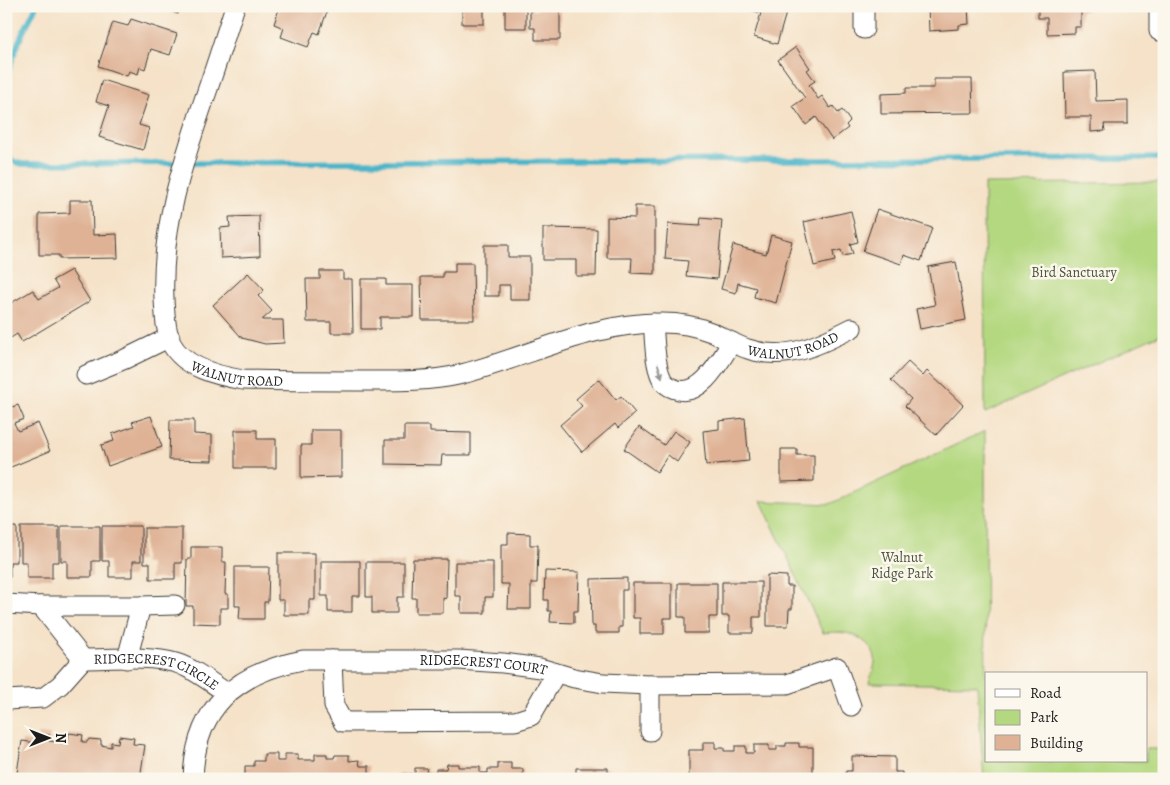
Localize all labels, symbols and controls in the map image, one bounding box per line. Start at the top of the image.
park label: Bird Sanctuary [1031,263,1117,282]
street label: WALNUT ROAD [744,327,842,363]
street label: WALNUT ROAD [187,355,283,390]
one-way arrow [656,364,664,379]
park label: Walnut Ridge Park [871,548,933,583]
street label: RIDGECREST CIRCLE [93,648,223,695]
street label: RIDGECREST COURT [420,651,550,679]
legend [985,672,1148,762]
text: Road [1030,683,1062,703]
text: Park [1030,707,1059,727]
north arrow [22,712,72,762]
text: N [51,733,70,743]
text: Building [1030,733,1083,753]

